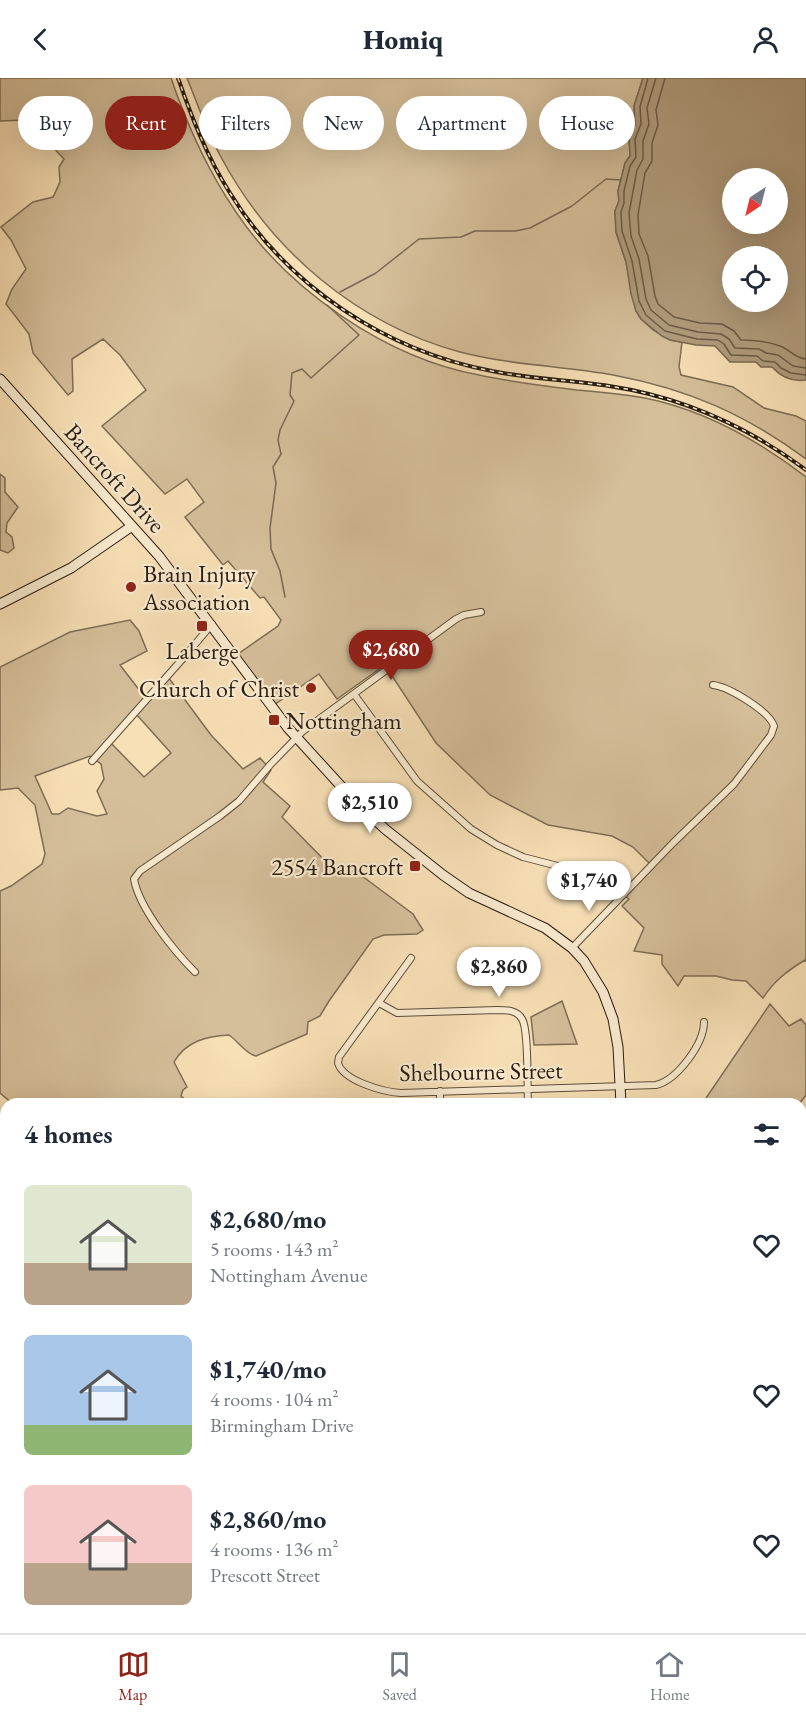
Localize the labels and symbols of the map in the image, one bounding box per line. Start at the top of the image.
north arrow [722,168,788,234]
street label: Bancroft Drive [58,417,172,539]
place label: Brain Injury Association [142,558,256,617]
marker: Brain Injury Association [124,580,138,594]
marker: Laberge [195,619,209,633]
pin: $2,680 [342,630,440,681]
place label: Laberge [165,635,239,666]
place label: Church of Christ [139,673,299,704]
marker: Church of Christ [304,681,318,695]
place label: Nottingham [286,705,402,736]
marker: Nottingham [267,713,281,727]
pin: $2,510 [321,783,419,834]
place label: 2554 Bancroft [271,851,403,882]
marker: 2554 Bancroft [408,859,422,873]
pin: $1,740 [540,861,638,912]
pin: $2,860 [450,947,548,998]
street label: Shelbourne Street [399,1054,563,1088]

